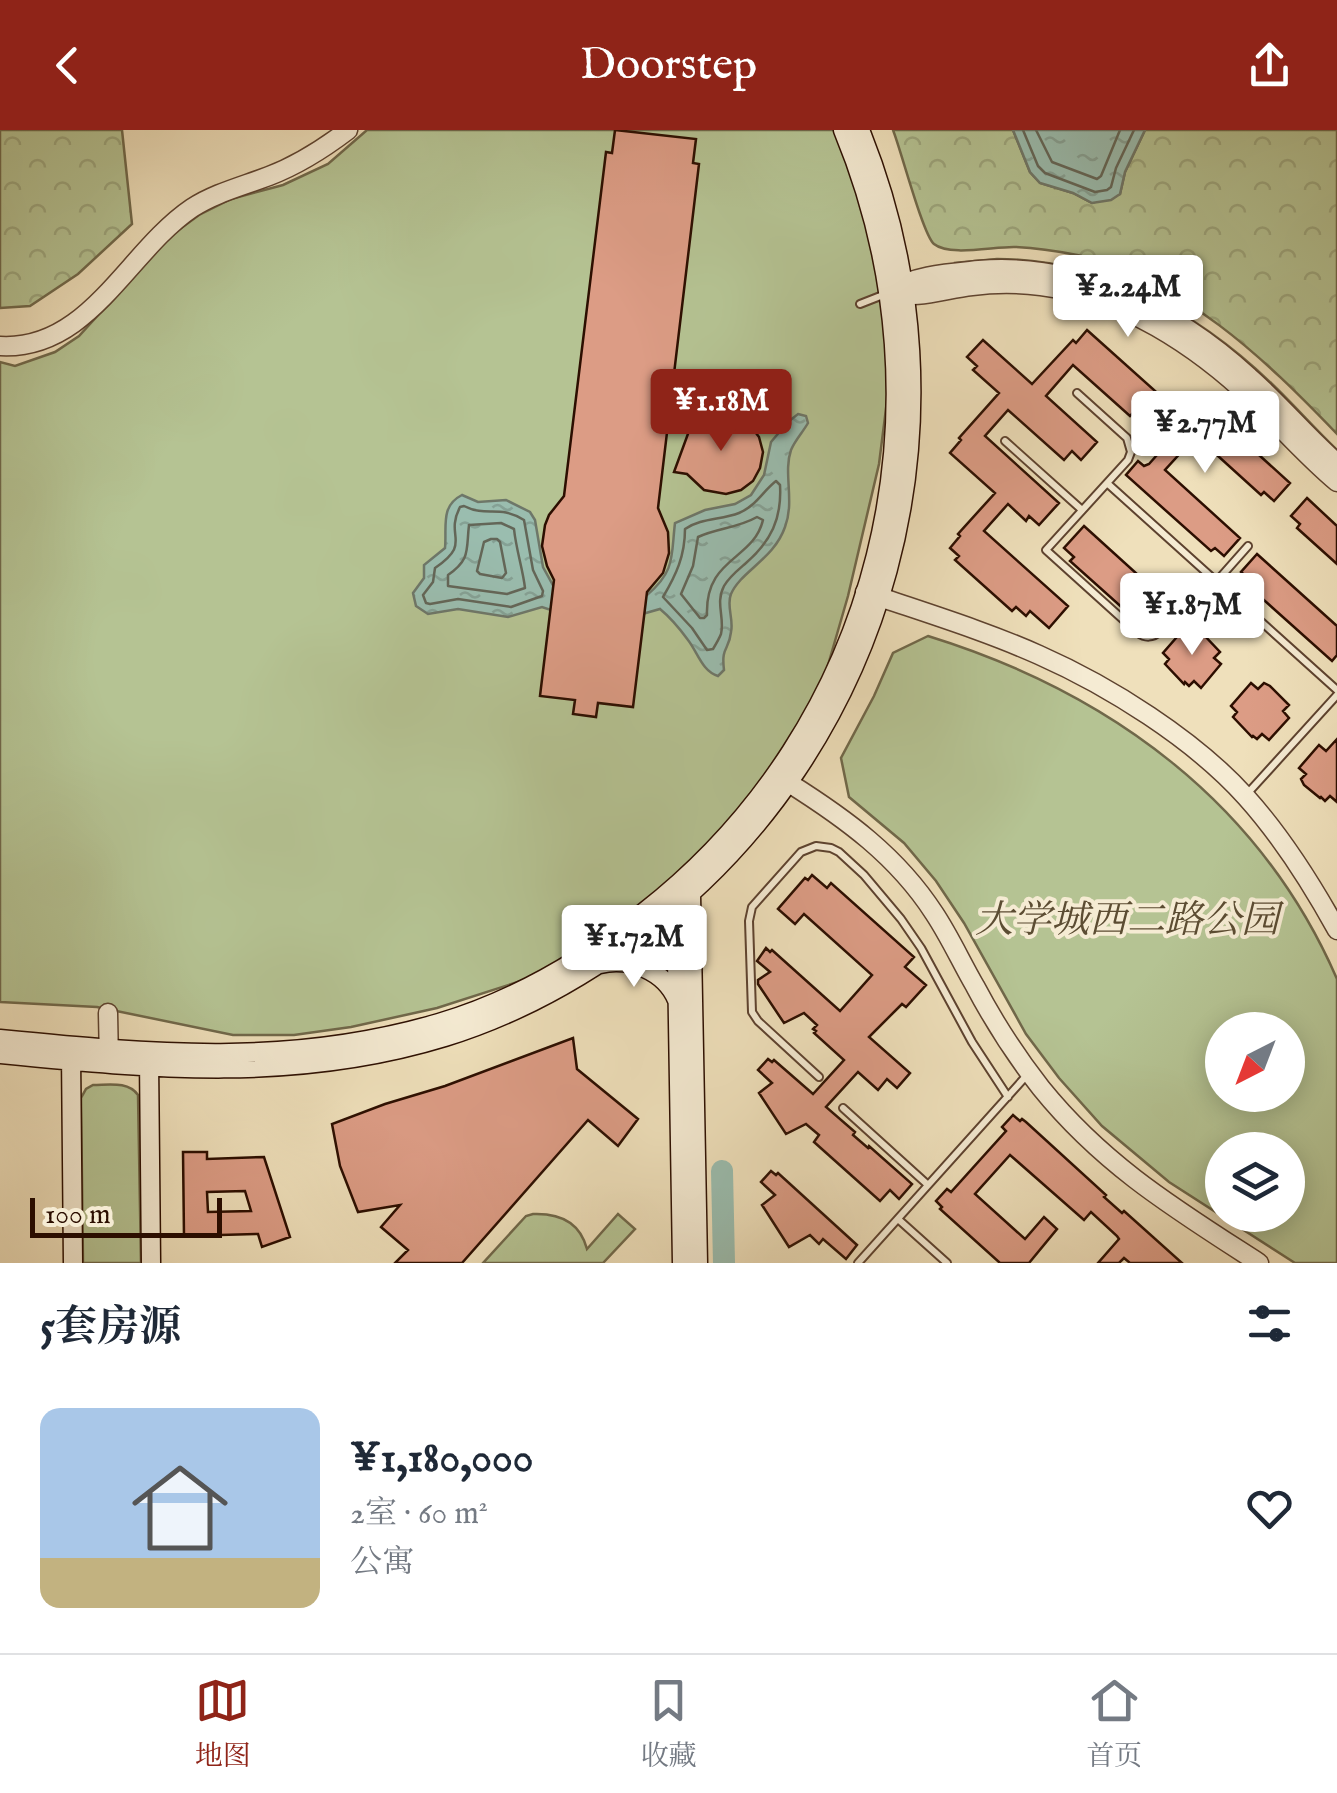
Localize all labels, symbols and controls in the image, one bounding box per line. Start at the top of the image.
text: Doorstep [580,37,757,94]
icon: back [40,38,95,93]
icon: share [1242,38,1297,93]
pin: ¥2.24M [1047,255,1209,340]
text: ¥2.24M [1075,267,1181,308]
pin: ¥1.18M [640,369,802,454]
text: ¥1.18M [673,381,769,422]
pin: ¥2.77M [1124,391,1286,476]
text: ¥2.77M [1153,403,1257,444]
pin: ¥1.87M [1111,573,1273,658]
text: ¥1.87M [1142,585,1242,626]
park label: 大学城西二路公园 [975,898,1285,946]
pin: ¥1.72M [553,905,715,990]
text: ¥1.72M [584,917,684,958]
north arrow [1205,1012,1305,1112]
map controls [1205,1012,1305,1232]
button: layers [1205,1132,1305,1232]
scale bar [30,1193,222,1238]
text: 100 m [45,1198,111,1233]
icon: filters [1242,1296,1297,1351]
text: 5套房源 [40,1302,181,1355]
text: ¥1,180,000 [350,1433,533,1486]
icon: home [120,1448,240,1568]
icon: heart [1242,1481,1297,1536]
text: 2室 · 60 m² [350,1494,488,1535]
text: 公寓 [350,1543,414,1584]
tab: 地图 [195,1673,251,1775]
tab: 收藏 [640,1673,696,1775]
tab: 首页 [1086,1673,1142,1775]

